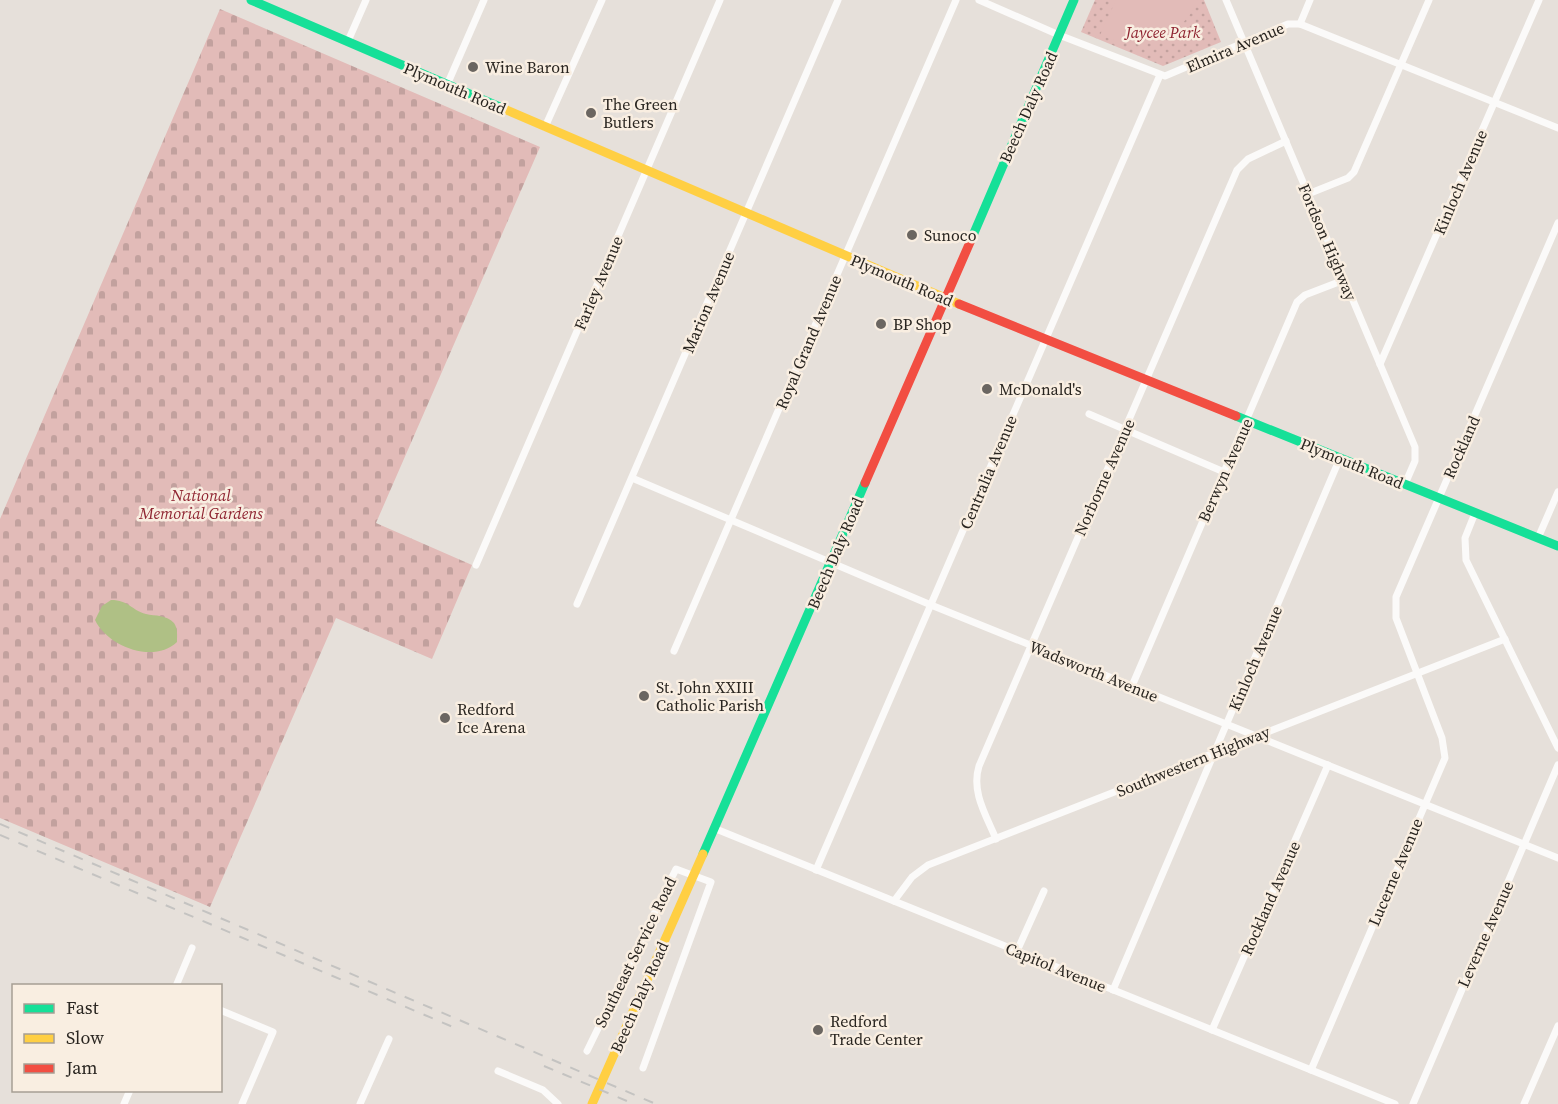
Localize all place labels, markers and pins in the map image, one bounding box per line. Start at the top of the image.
place label: Wine Baron [485,56,570,78]
marker: Wine Baron [466,60,480,74]
place label: The Green Butlers [603,93,678,133]
marker: The Green Butlers [584,106,598,120]
place label: Sunoco [924,224,977,246]
marker: Sunoco [905,228,919,242]
place label: BP Shop [893,313,951,335]
marker: BP Shop [874,317,888,331]
place label: McDonald's [999,378,1082,400]
marker: McDonald's [980,382,994,396]
place label: St. John XXIII Catholic Parish [656,676,765,716]
marker: St. John XXIII Catholic Parish [637,689,651,703]
place label: Redford Ice Arena [457,698,526,738]
marker: Redford Ice Arena [438,711,452,725]
place label: Redford Trade Center [830,1010,923,1050]
marker: Redford Trade Center [811,1023,825,1037]

